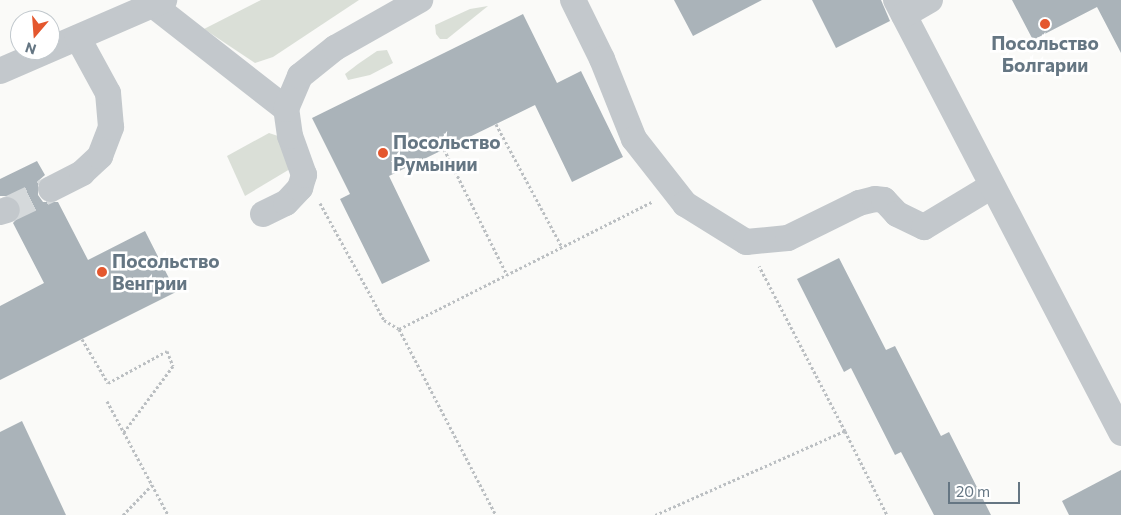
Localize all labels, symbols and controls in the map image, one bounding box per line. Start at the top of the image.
north arrow [10,10,60,60]
marker: Посольство Болгарии [1039,18,1051,30]
place label: Посольство Болгарии [991,32,1099,76]
text: N [23,39,38,58]
place label: Посольство Румынии [393,131,501,175]
marker: Посольство Румынии [377,147,389,159]
place label: Посольство Венгрии [112,250,220,294]
marker: Посольство Венгрии [96,266,108,278]
scale bar [951,472,1024,504]
text: 20 m [956,482,990,500]

